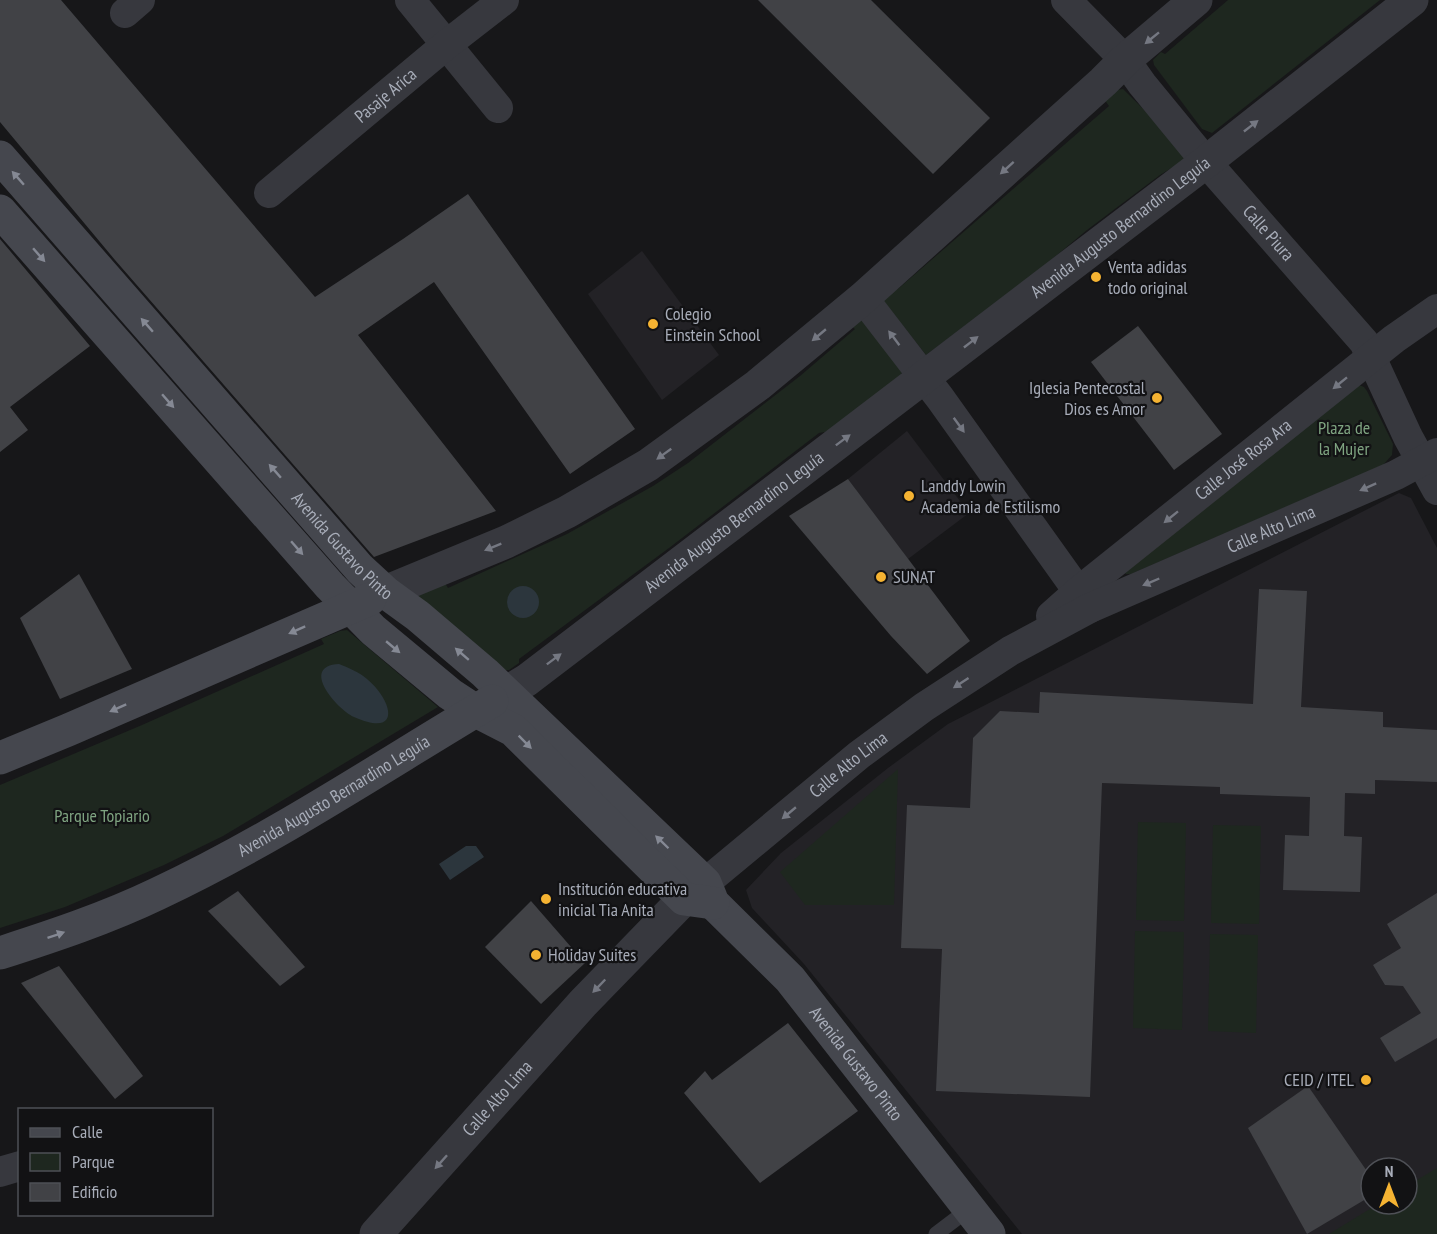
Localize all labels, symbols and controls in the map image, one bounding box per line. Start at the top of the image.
one-way arrow [1144,32,1160,45]
street label: Pasaje Arica [350,63,421,128]
one-way arrow [1244,120,1259,132]
street label: Avenida Augusto Bernardino Leguía [1026,151,1214,303]
one-way arrow [1000,161,1015,174]
one-way arrow [12,171,25,186]
street label: Calle Piura [1238,200,1299,265]
one-way arrow [32,247,45,262]
place label: Venta adidas todo original [1107,255,1188,299]
marker: Venta adidas todo original [1089,270,1103,284]
place label: Colegio Einstein School [665,302,761,346]
marker: Colegio Einstein School [646,317,660,331]
one-way arrow [141,318,154,333]
one-way arrow [811,328,826,341]
one-way arrow [889,330,901,345]
one-way arrow [963,336,979,349]
place label: Iglesia Pentecostal Dios es Amor [1029,376,1146,420]
one-way arrow [1332,376,1348,389]
marker: Iglesia Pentecostal Dios es Amor [1150,391,1164,405]
one-way arrow [161,394,175,409]
street label: Calle José Rosa Ara [1190,413,1296,505]
park label: Plaza de la Mujer [1318,416,1370,460]
one-way arrow [953,417,965,433]
one-way arrow [835,434,851,446]
street label: Avenida Augusto Bernardino Leguía [639,446,828,598]
one-way arrow [656,448,672,460]
one-way arrow [268,464,282,479]
place label: Landdy Lowin Academia de Estilismo [921,474,1060,518]
one-way arrow [1359,482,1377,492]
street label: Avenida Gustavo Pinto [287,487,397,605]
marker: Landdy Lowin Academia de Estilismo [902,489,916,503]
street label: Calle Alto Lima [1223,500,1319,558]
one-way arrow [1164,511,1179,523]
one-way arrow [290,540,303,555]
one-way arrow [484,543,502,552]
place label: SUNAT [893,565,935,588]
marker: SUNAT [874,570,888,584]
one-way arrow [1143,578,1160,587]
one-way arrow [288,626,306,636]
one-way arrow [385,640,401,653]
one-way arrow [455,648,470,661]
one-way arrow [546,653,562,666]
one-way arrow [953,677,969,688]
one-way arrow [110,704,127,713]
street label: Calle Alto Lima [804,726,892,803]
street label: Avenida Augusto Bernardino Leguía [233,730,434,862]
one-way arrow [517,734,531,748]
park label: Parque Topiario [54,804,150,827]
one-way arrow [781,807,797,820]
one-way arrow [655,835,670,849]
place label: Institución educativa inicial Tia Anita [558,877,687,921]
marker: Institución educativa inicial Tia Anita [539,892,553,906]
one-way arrow [47,930,65,939]
place label: Holiday Suites [548,943,636,966]
marker: Holiday Suites [529,948,543,962]
one-way arrow [593,979,607,993]
street label: Avenida Gustavo Pinto [805,1001,908,1125]
street label: Calle Alto Lima [457,1055,537,1141]
place label: CEID / ITEL [1284,1068,1355,1091]
marker: CEID / ITEL [1359,1073,1373,1087]
legend [18,1108,213,1216]
text: Calle [72,1120,103,1143]
text: Parque [72,1150,115,1173]
one-way arrow [434,1155,448,1170]
north arrow [1359,1156,1419,1216]
text: N [1385,1161,1393,1181]
text: Edificio [72,1180,118,1203]

